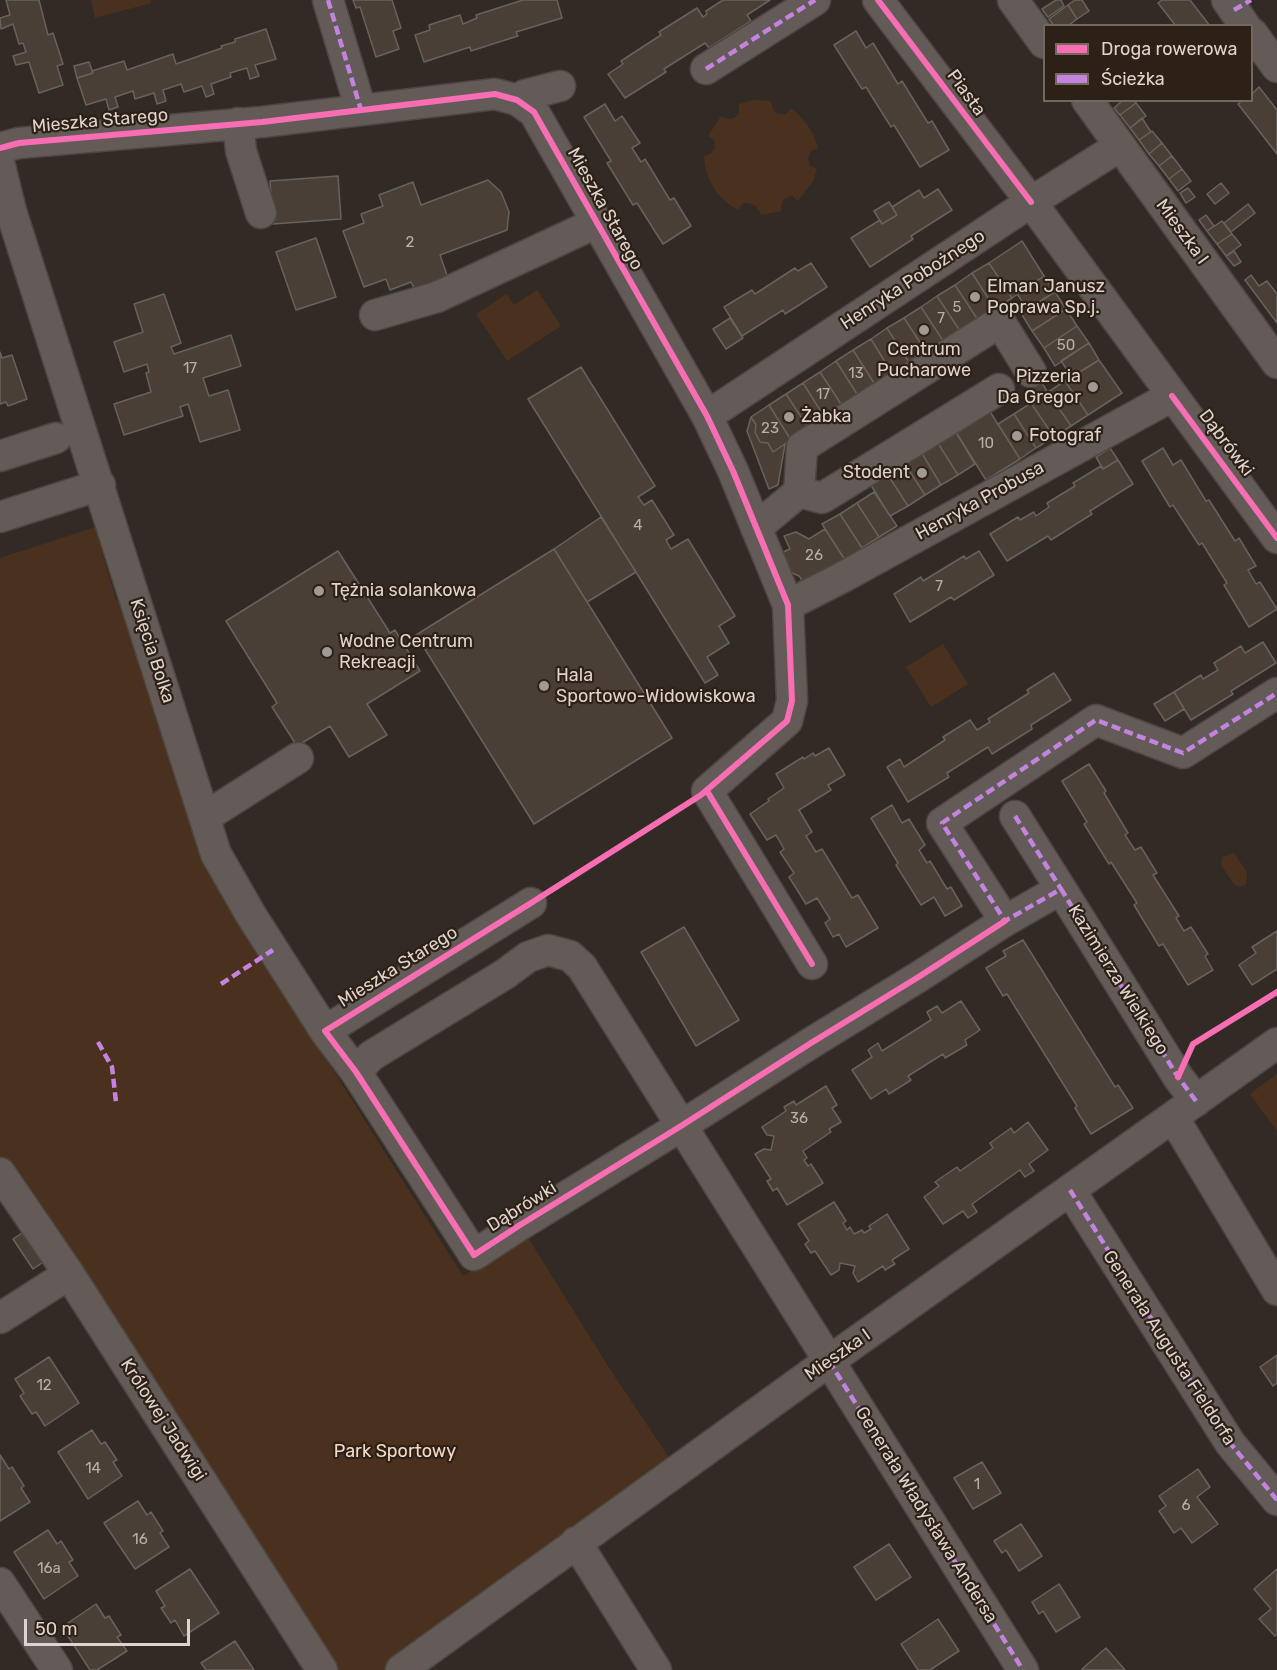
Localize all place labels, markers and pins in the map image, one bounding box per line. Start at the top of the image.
place label: Elman Janusz Poprawa Sp.j. [987,276,1105,318]
marker: Elman Janusz Poprawa Sp.j. [968,290,982,304]
marker: Centrum Pucharowe [917,323,931,337]
place label: Centrum Pucharowe [877,339,971,382]
place label: Pizzeria Da Gregor [997,366,1081,409]
marker: Pizzeria Da Gregor [1086,380,1100,394]
place label: Żabka [801,406,851,428]
marker: Żabka [782,410,796,424]
place label: Fotograf [1029,425,1101,447]
marker: Fotograf [1010,429,1024,443]
place label: Stodent [843,462,910,484]
marker: Stodent [915,466,929,480]
place label: Tężnia solankowa [331,580,476,602]
marker: Tężnia solankowa [312,584,326,598]
place label: Wodne Centrum Rekreacji [339,631,473,674]
marker: Wodne Centrum Rekreacji [320,645,334,659]
place label: Hala Sportowo-Widowiskowa [556,665,756,708]
marker: Hala Sportowo-Widowiskowa [537,679,551,693]

